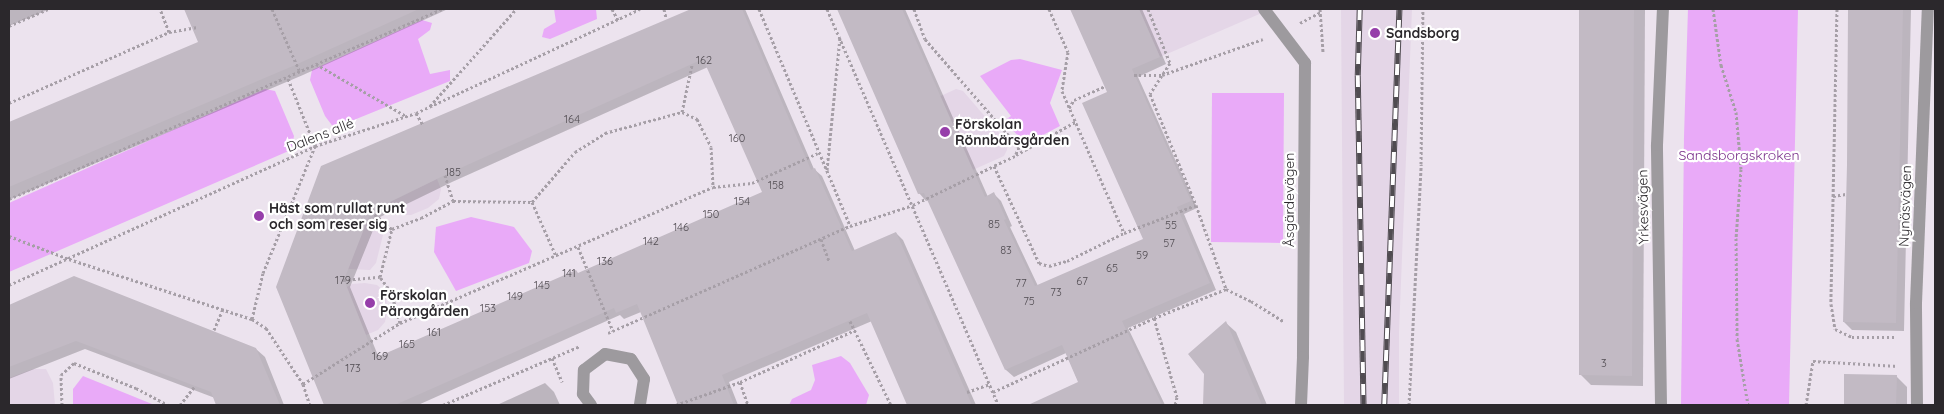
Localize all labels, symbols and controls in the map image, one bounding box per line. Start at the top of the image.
place label: Sandsborg [1386,25,1459,41]
marker: Sandsborg [1368,26,1382,40]
house number: 162 [696,53,712,67]
house number: 164 [564,112,580,126]
street label: Dalens allé [284,114,356,156]
place label: Förskolan Rönnbärsgården [955,116,1069,148]
marker: Förskolan Rönnbärsgården [939,126,951,138]
house number: 160 [729,131,745,145]
park label: Sandsborgskroken [1679,147,1799,163]
street label: Åsgärdevägen [1281,153,1297,247]
house number: 185 [445,165,461,179]
street label: Nynäsvägen [1895,165,1915,247]
street label: Yrkesvägen [1634,169,1652,245]
house number: 158 [768,178,784,192]
house number: 154 [734,194,750,208]
place label: Häst som rullat runt och som reser sig [269,200,405,232]
house number: 150 [703,207,719,221]
marker: Häst som rullat runt och som reser sig [253,210,265,222]
house number: 85 [988,217,1000,231]
house number: 55 [1165,218,1177,232]
house number: 146 [673,220,689,234]
house number: 142 [643,234,659,248]
house number: 57 [1163,236,1175,250]
house number: 83 [1000,243,1012,257]
house number: 59 [1136,248,1148,262]
house number: 136 [597,254,613,268]
house number: 65 [1106,261,1118,275]
house number: 141 [562,266,576,280]
house number: 179 [335,273,351,287]
house number: 67 [1076,274,1088,288]
house number: 77 [1015,276,1027,290]
house number: 145 [534,278,550,292]
house number: 73 [1050,285,1062,299]
place label: Förskolan Pärongården [380,287,469,320]
house number: 149 [507,289,523,303]
house number: 75 [1023,294,1035,308]
marker: Förskolan Pärongården [364,297,376,309]
house number: 153 [480,301,496,315]
house number: 161 [427,325,441,339]
house number: 165 [399,337,415,351]
house number: 169 [372,349,388,363]
house number: 3 [1601,356,1607,370]
house number: 173 [345,361,361,375]

